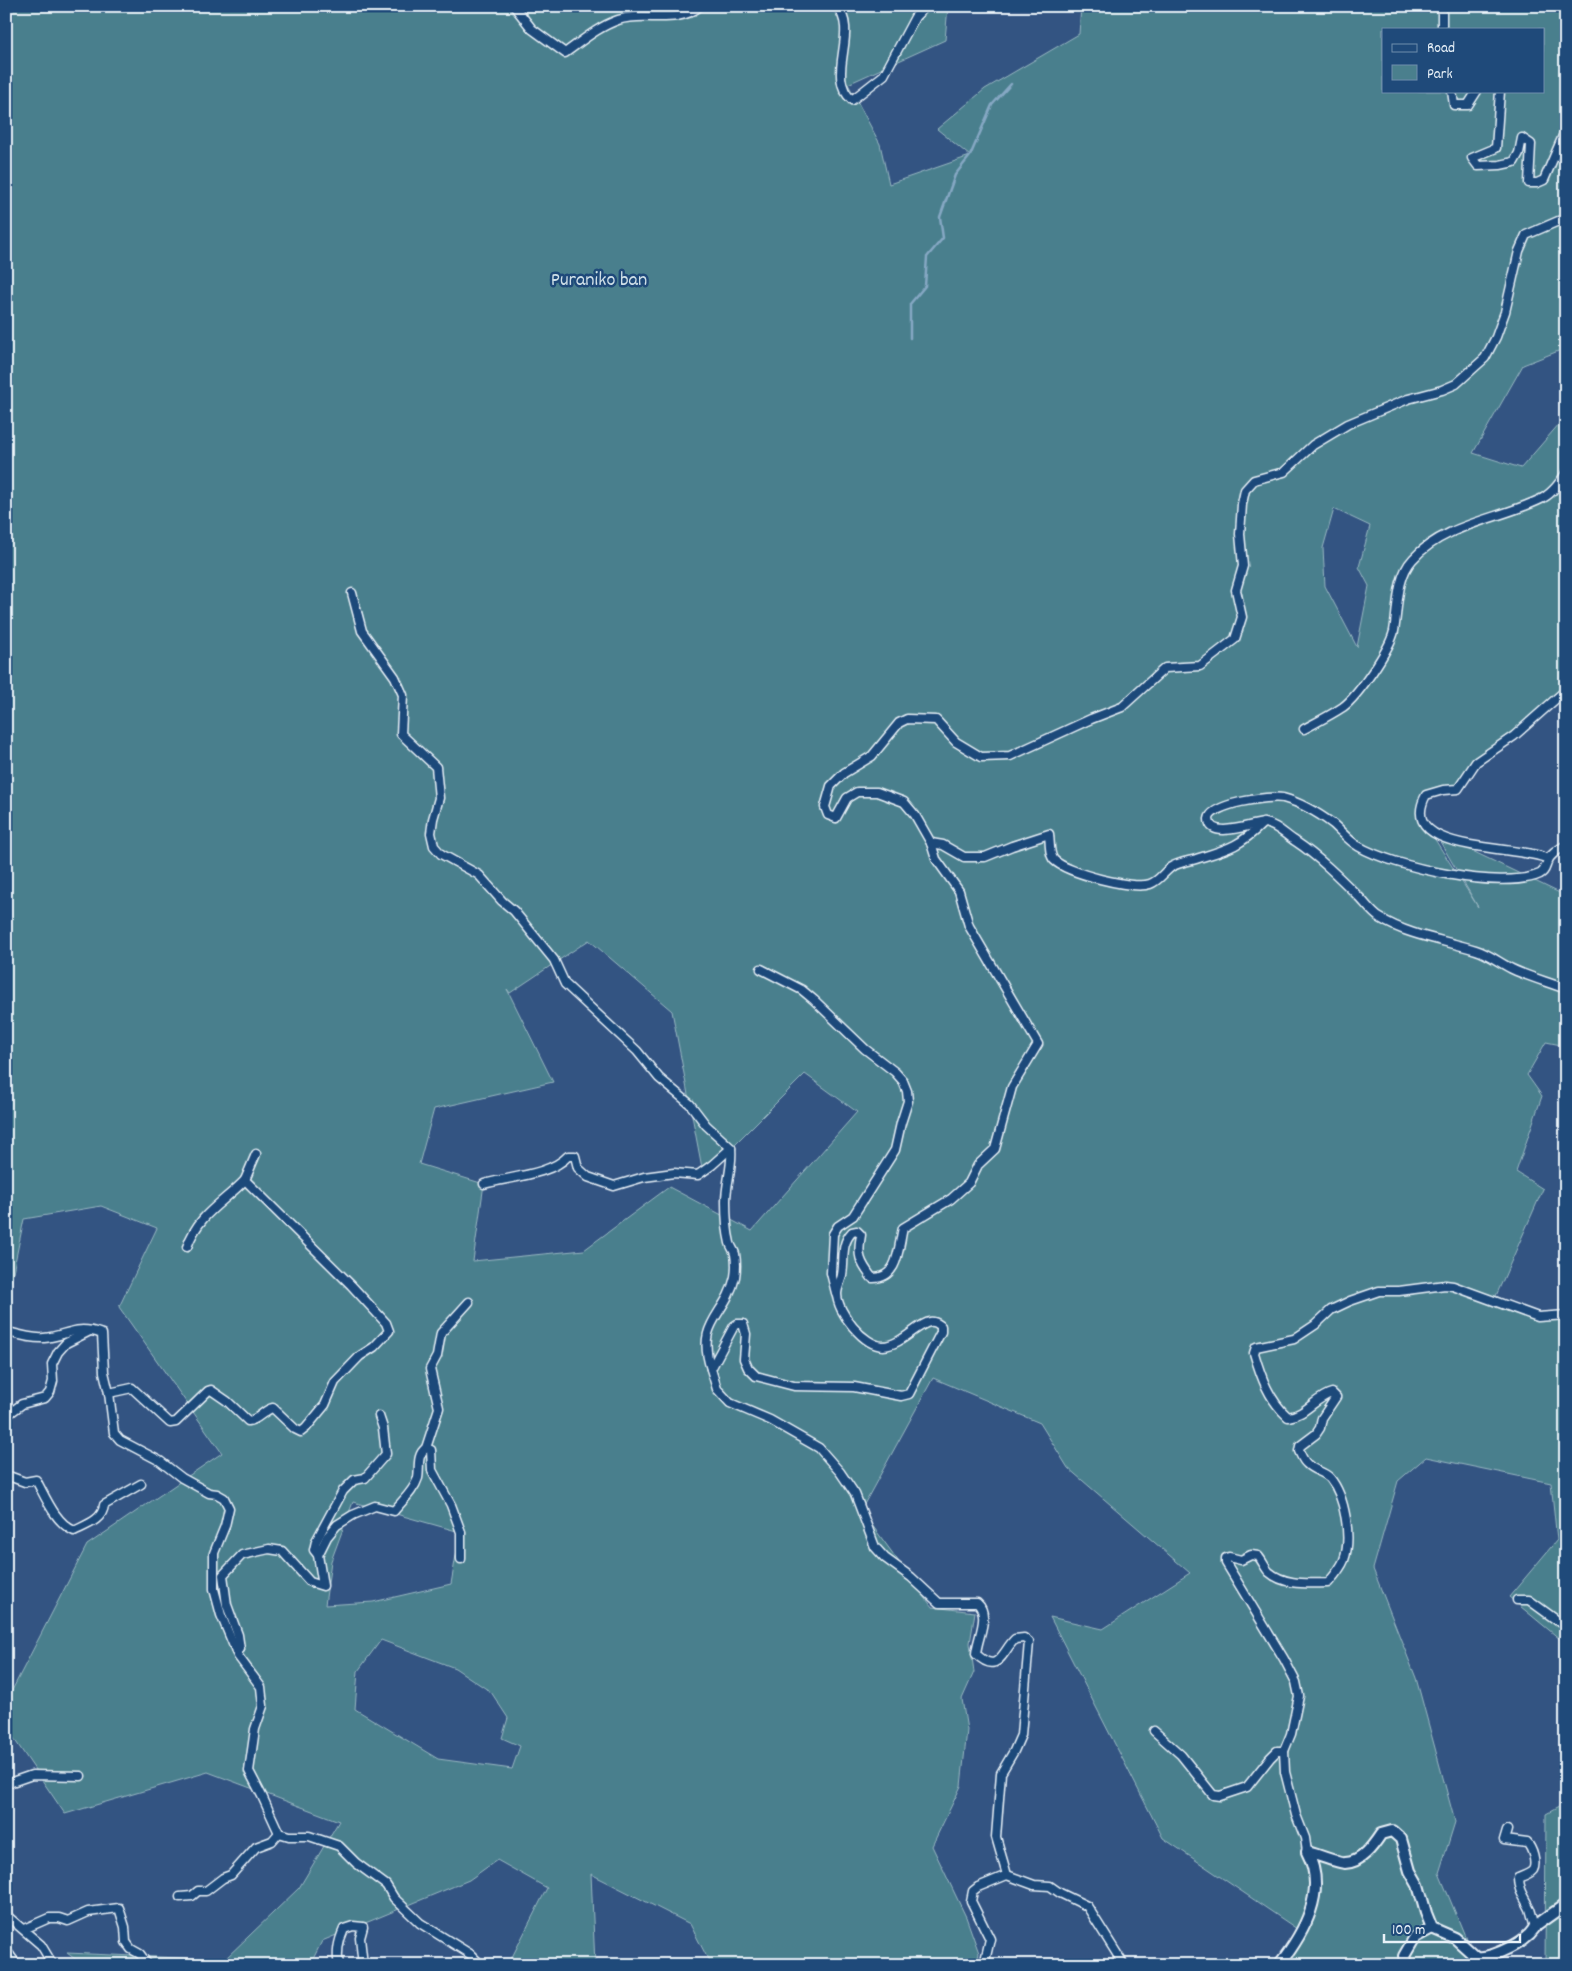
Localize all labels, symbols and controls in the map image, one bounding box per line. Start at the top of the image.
legend [1382,28,1544,92]
text: Road [1427,38,1455,60]
text: Park [1427,64,1453,86]
park label: Puraniko ban [551,267,647,295]
scale bar [1384,1911,1521,1943]
text: 100 m [1392,1920,1425,1942]

